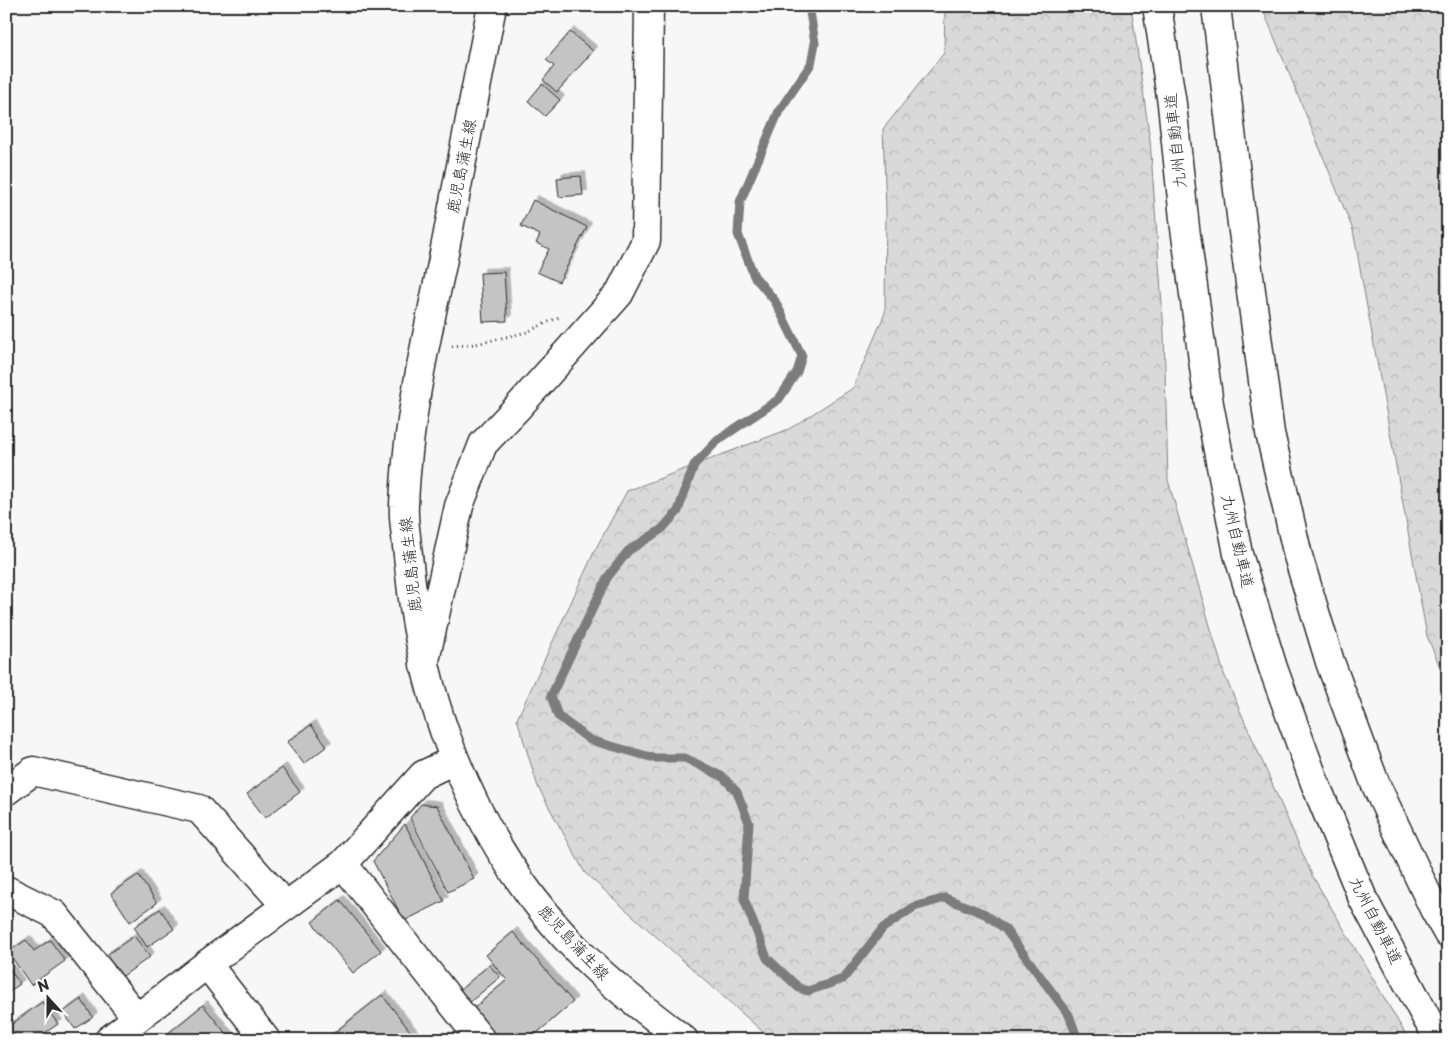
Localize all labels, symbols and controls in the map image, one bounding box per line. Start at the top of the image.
street label: 九州自動車道 [1157,92,1191,190]
street label: 鹿児島蒲生線 [439,116,481,215]
street label: 九州自動車道 [1216,491,1261,590]
street label: 鹿児島蒲生線 [392,516,426,614]
street label: 九州自動車道 [1344,871,1409,968]
street label: 鹿児島蒲生線 [533,898,616,985]
north arrow [22,974,72,1024]
text: N [34,974,52,997]

